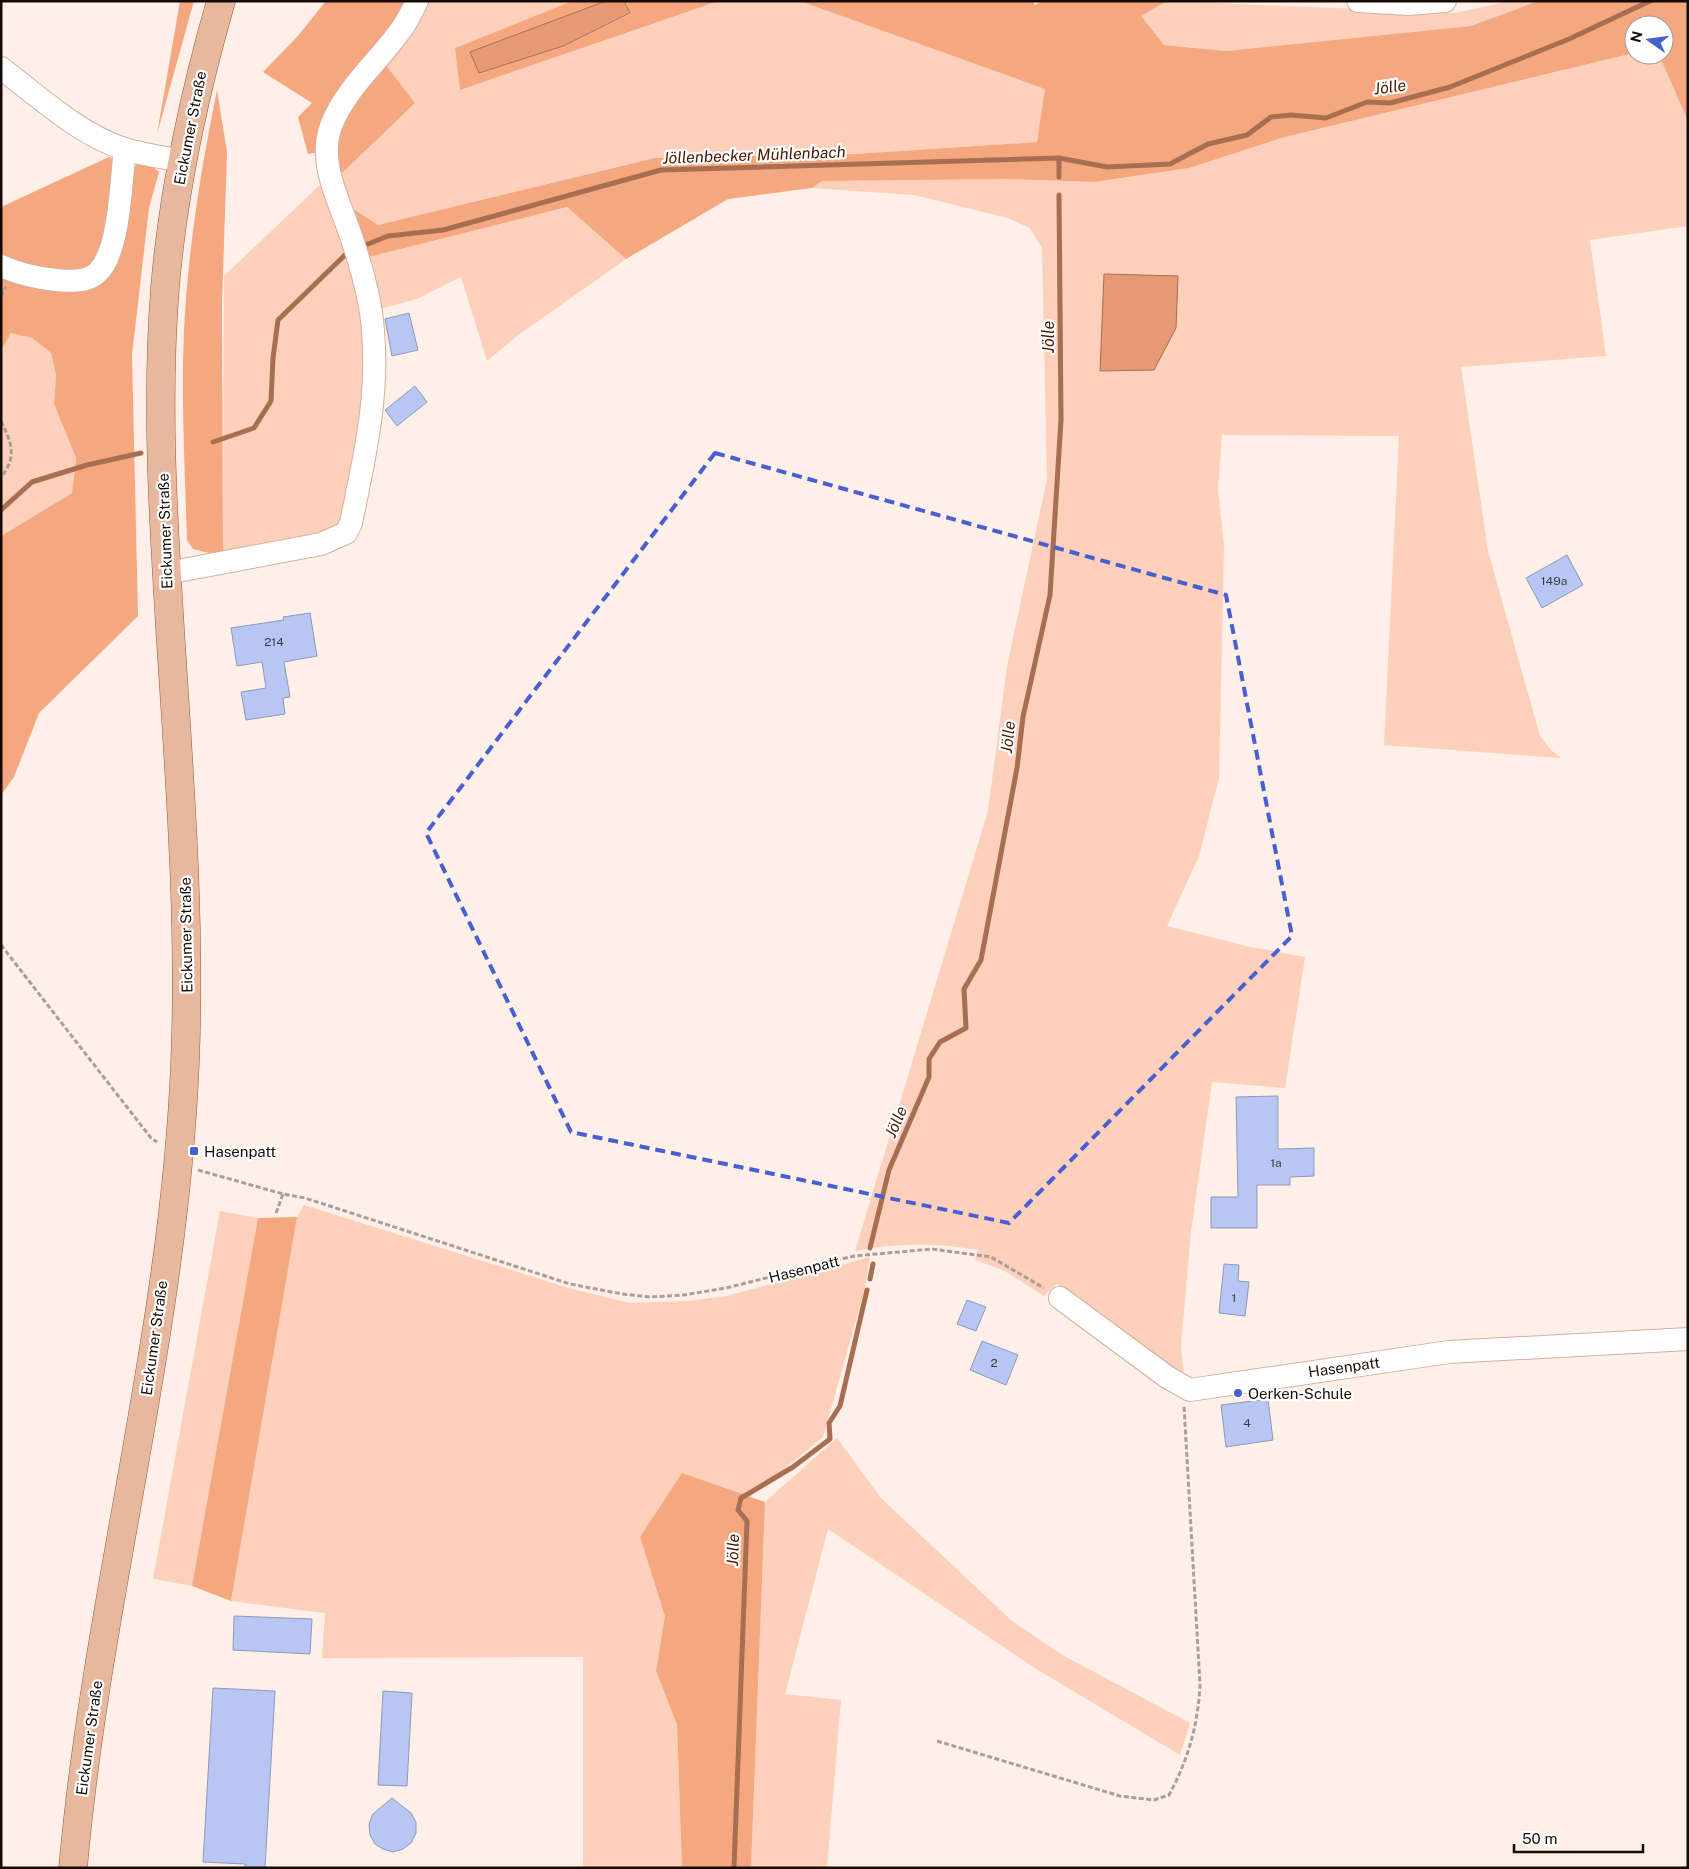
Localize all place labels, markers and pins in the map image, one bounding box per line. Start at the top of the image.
place label: Hasenpatt [204,1143,276,1160]
marker: Hasenpatt [188,1145,200,1157]
place label: Oerken-Schule [1248,1385,1352,1402]
marker: Oerken-Schule [1232,1387,1244,1399]

